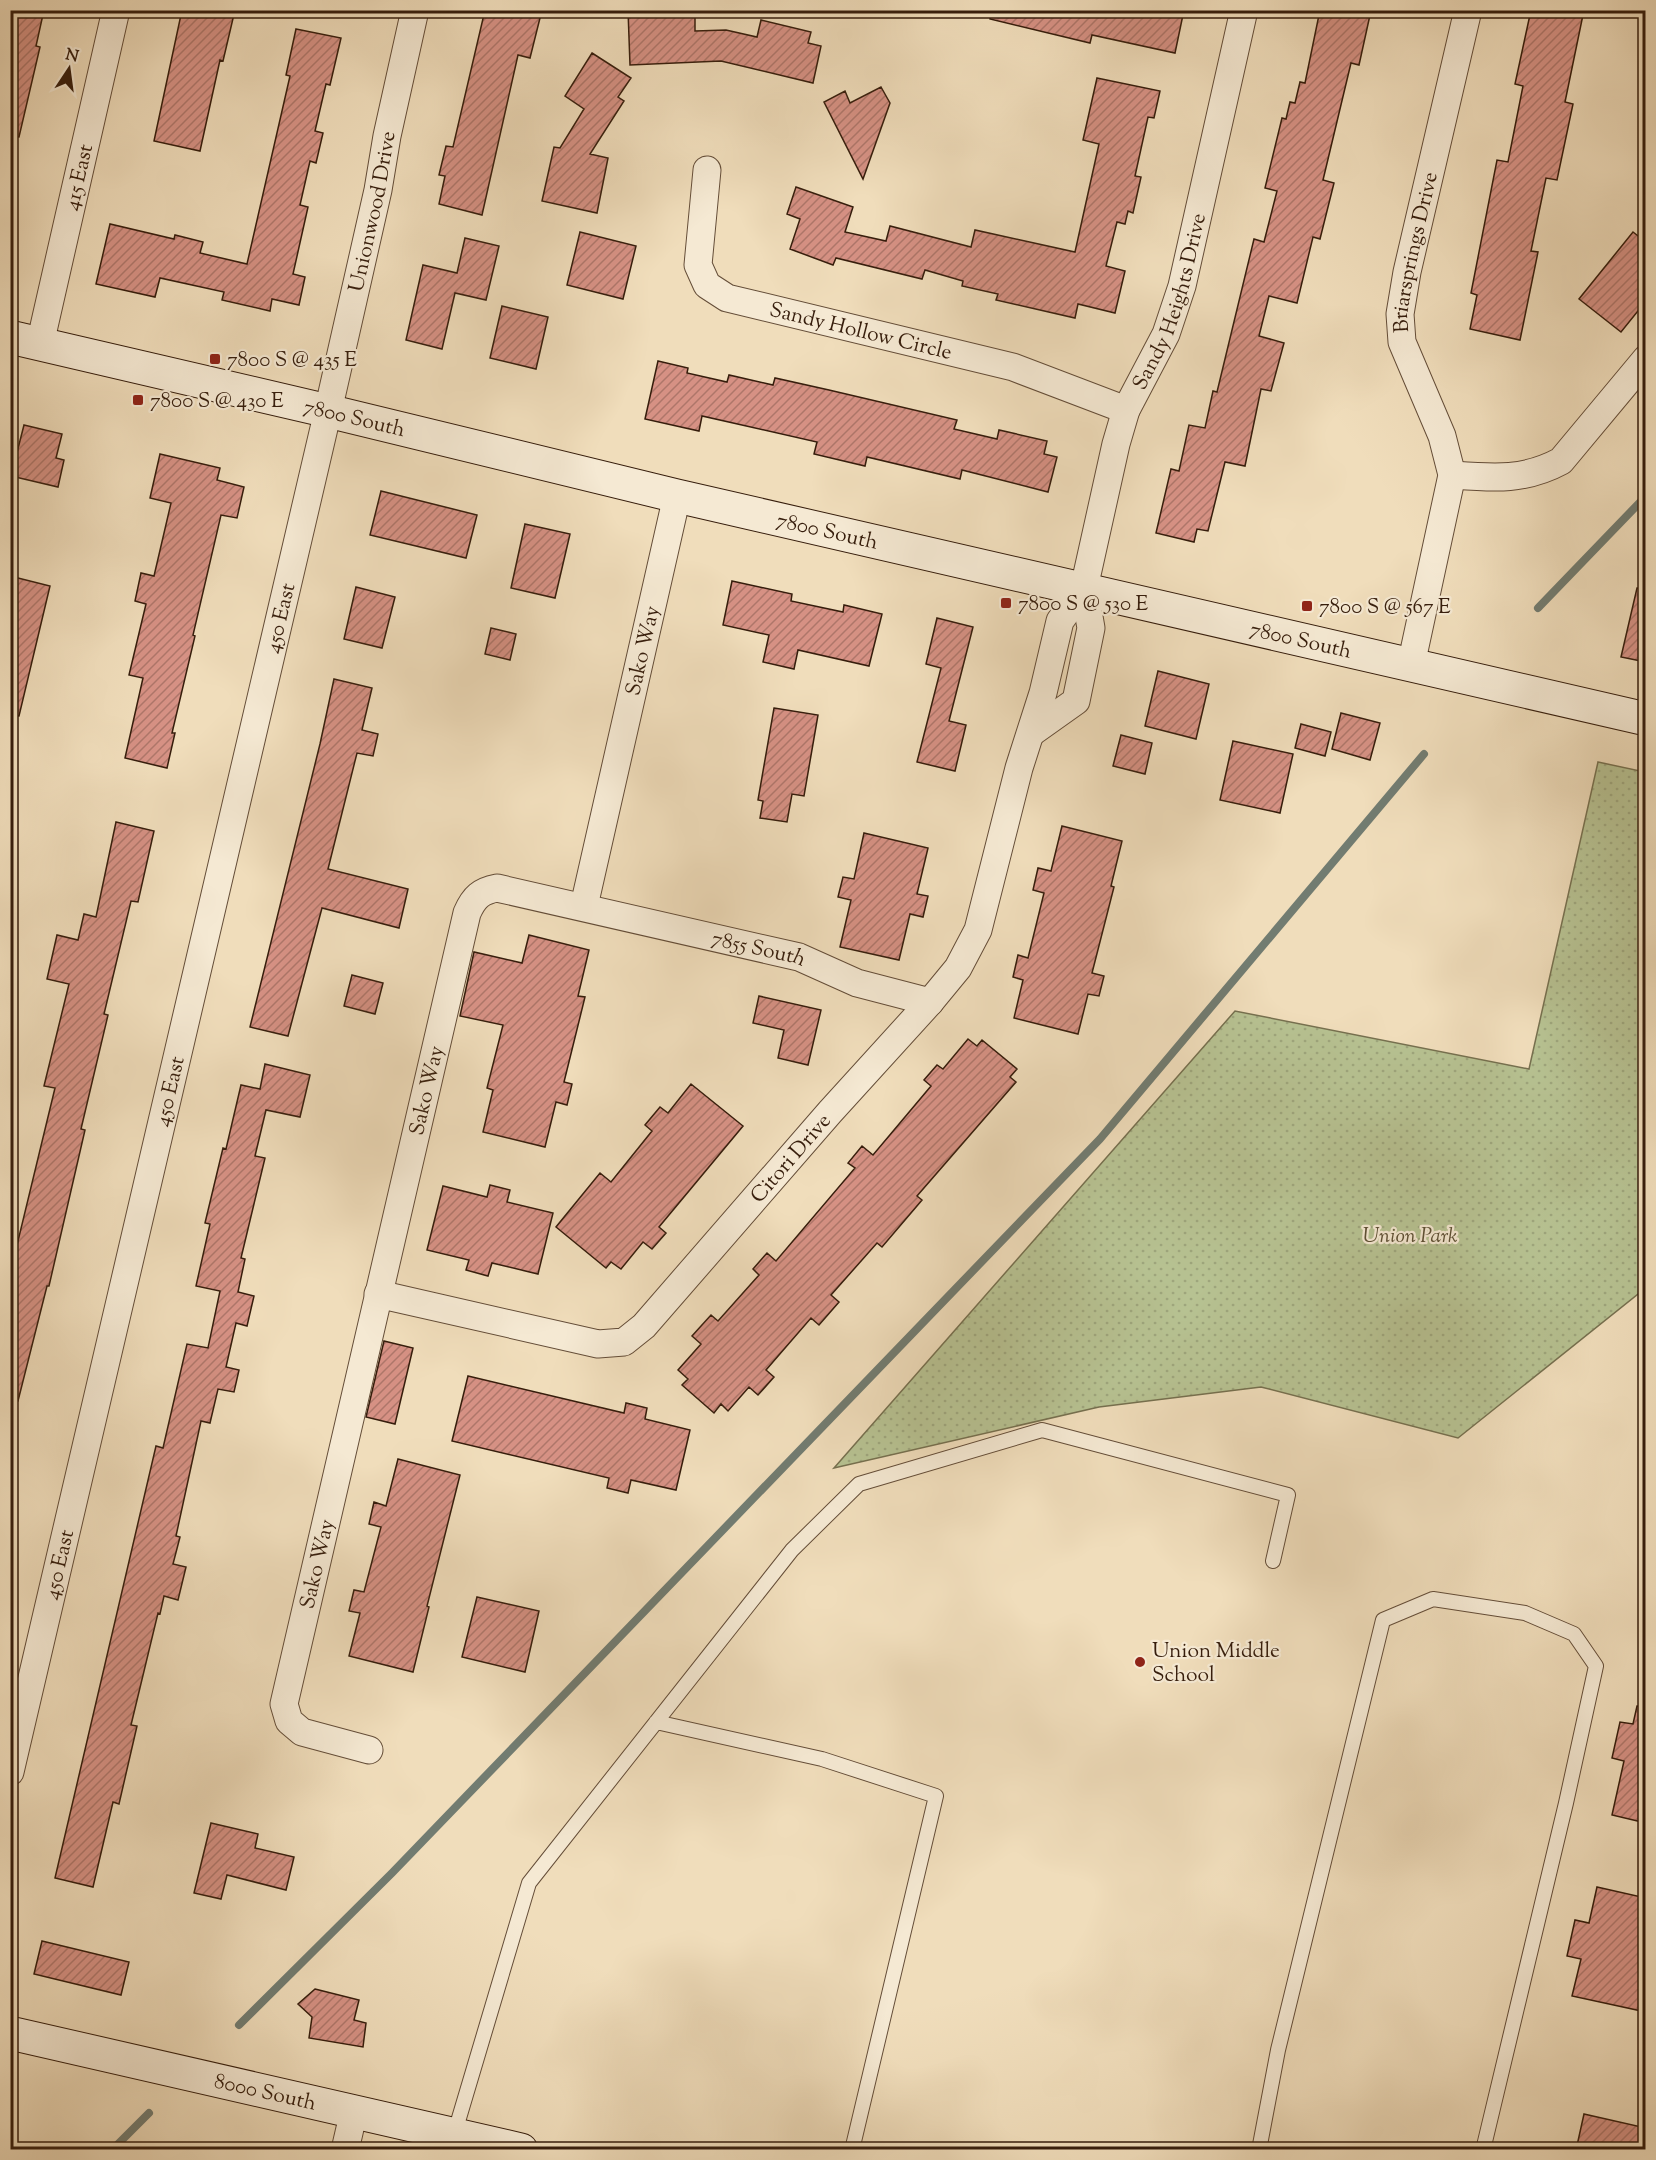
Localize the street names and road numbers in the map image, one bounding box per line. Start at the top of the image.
street label: Unionwood Drive [342,129,405,295]
street label: 415 East [58,142,102,214]
street label: Briarsprings Drive [1387,169,1447,334]
street label: Sandy Heights Drive [1126,210,1215,396]
street label: Sandy Hollow Circle [766,296,955,369]
street label: 7800 South [301,393,408,446]
street label: 7800 South [773,506,881,559]
street label: 450 East [259,580,304,657]
street label: Sako Way [619,603,669,699]
street label: 7800 South [1247,615,1354,668]
street label: 7855 South [709,925,811,975]
street label: Sako Way [403,1042,453,1139]
street label: 450 East [148,1054,194,1130]
street label: Citori Drive [744,1108,839,1211]
street label: Sako Way [293,1516,343,1612]
street label: 450 East [38,1527,83,1603]
street label: 8000 South [211,2067,319,2120]

